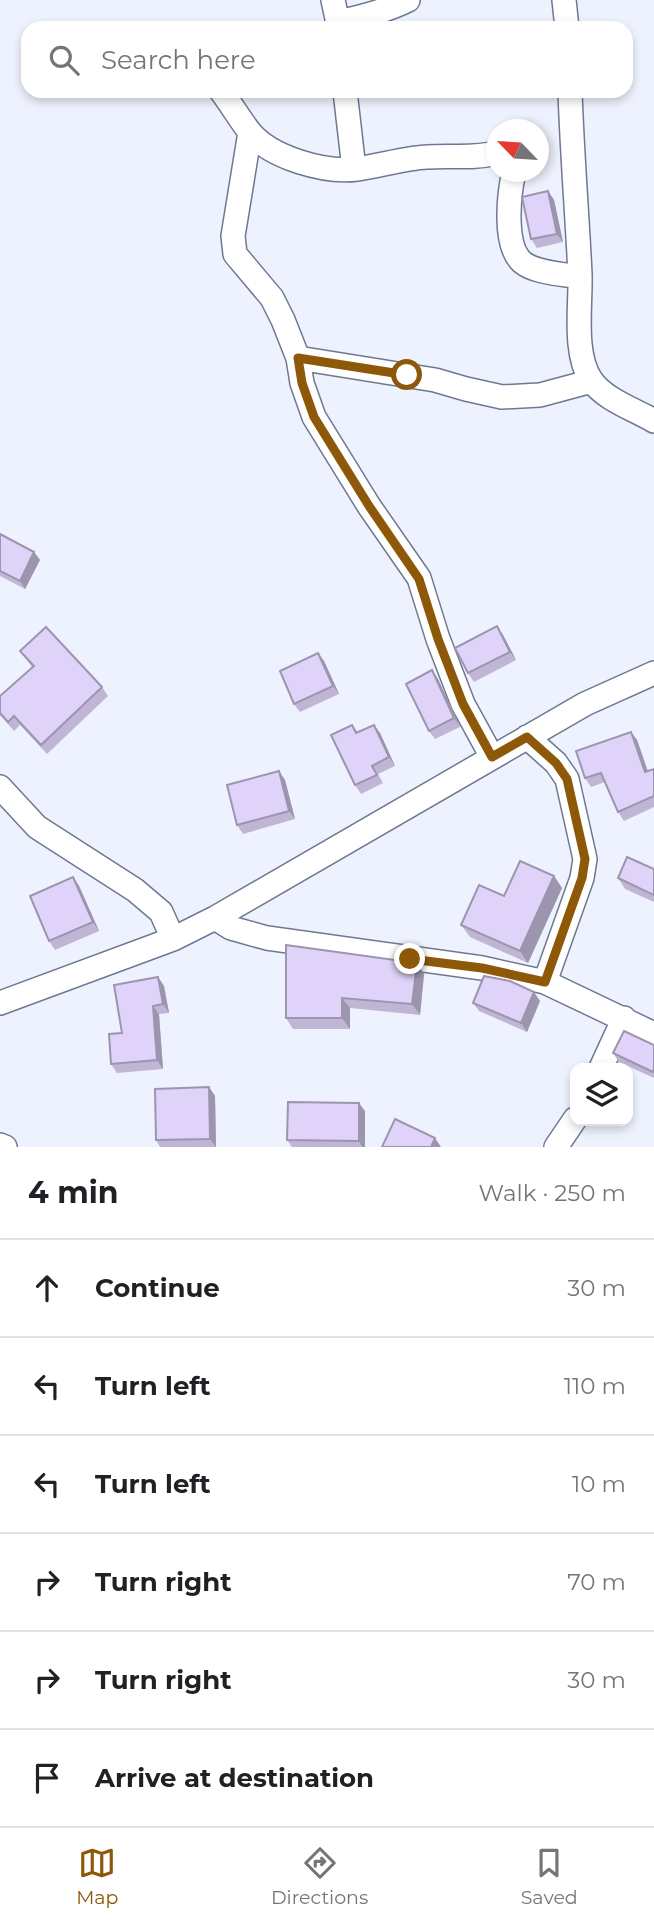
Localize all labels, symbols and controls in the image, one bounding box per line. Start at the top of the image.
search box [21,21,633,98]
icon: search [45,41,83,79]
text: Search here [101,44,256,76]
north arrow [486,119,549,182]
route start [391,359,422,390]
route end [394,943,425,974]
map controls [570,1063,633,1126]
button: layers [570,1063,633,1126]
text: 4 min [28,1174,118,1211]
text: Walk · 250 m [479,1179,626,1207]
icon: ahead [28,1269,66,1307]
text: Continue [95,1272,220,1304]
text: 30 m [567,1274,626,1302]
icon: left [28,1367,66,1405]
text: Turn left [95,1370,211,1402]
text: 110 m [564,1372,626,1400]
icon: left [28,1465,66,1503]
text: Turn left [95,1468,211,1500]
text: 10 m [572,1470,626,1498]
icon: right [28,1563,66,1601]
text: Turn right [95,1566,231,1598]
text: 70 m [567,1568,626,1596]
icon: right [28,1661,66,1699]
text: Turn right [95,1664,231,1696]
text: 30 m [567,1666,626,1694]
icon: arrive [28,1759,66,1797]
text: Arrive at destination [95,1762,374,1794]
tab: Map [76,1844,118,1909]
tab: Directions [271,1844,368,1909]
tab: Saved [521,1844,578,1909]

